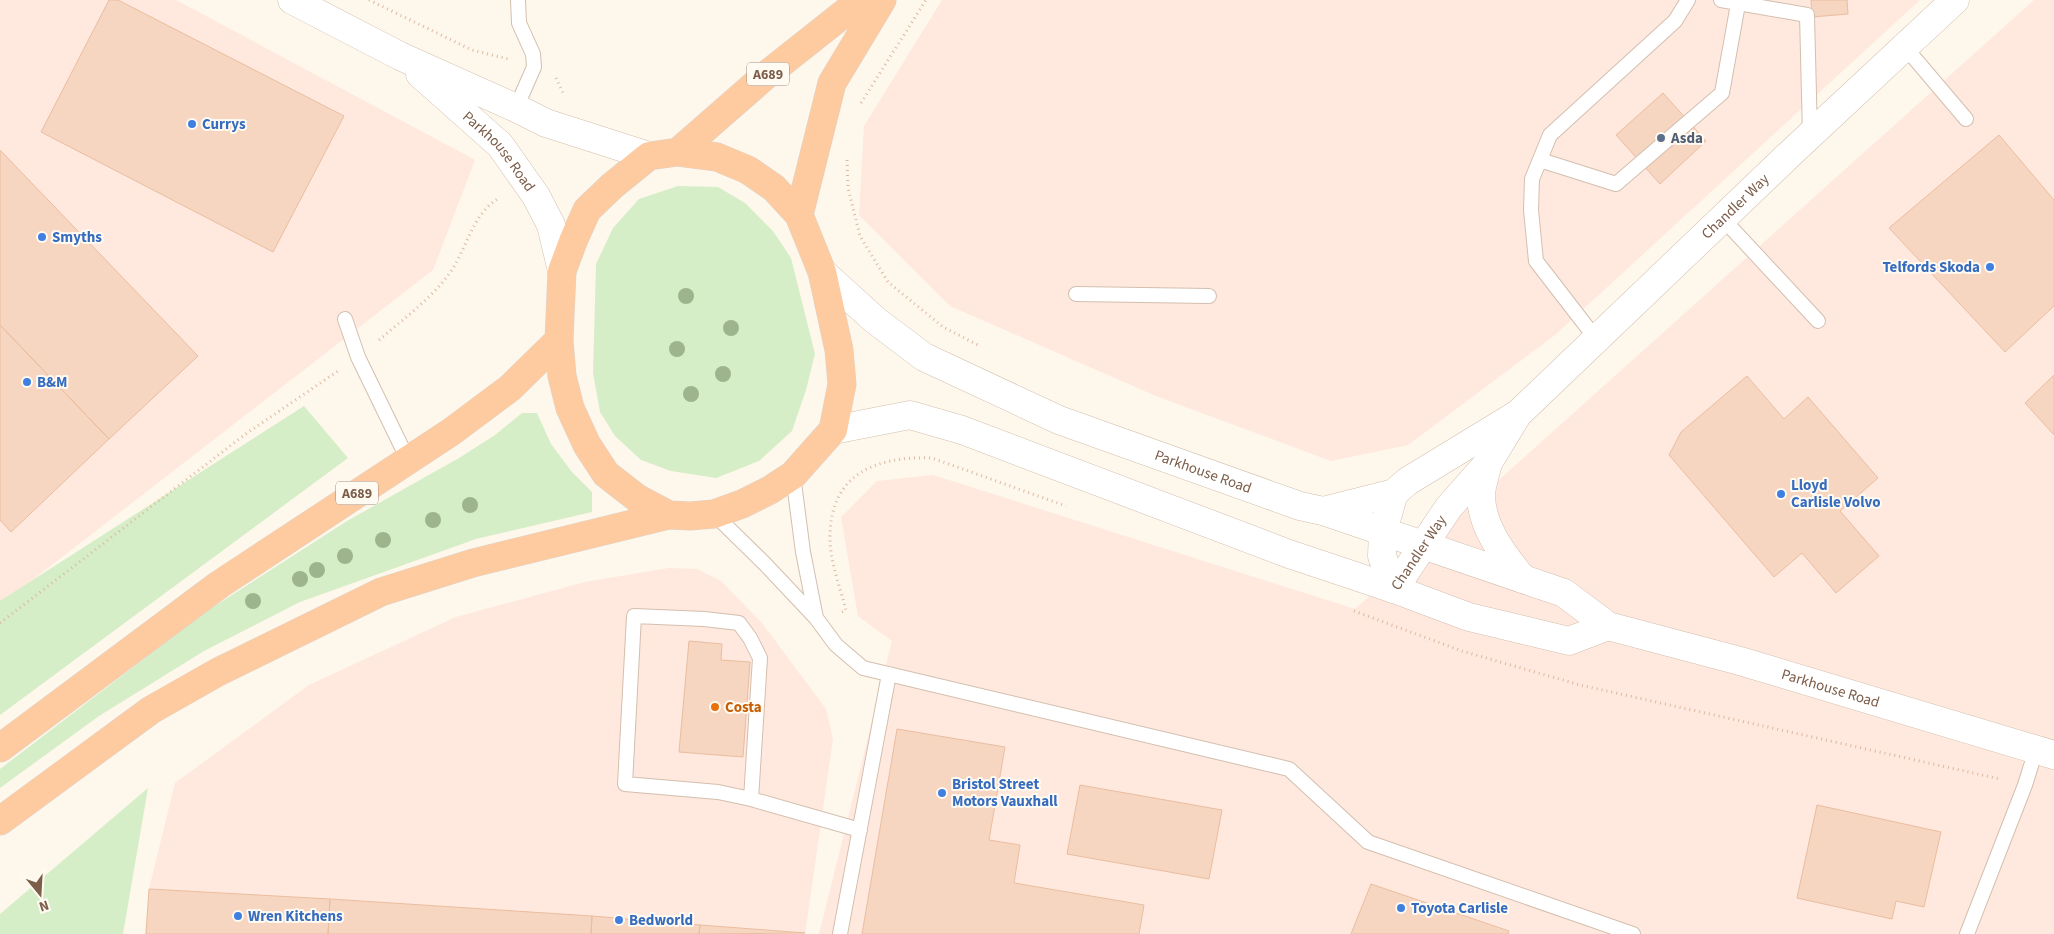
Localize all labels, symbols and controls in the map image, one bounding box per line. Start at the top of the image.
road number: A689 [747,62,789,86]
street label: Parkhouse Road [458,106,540,196]
place label: Currys [202,114,246,135]
marker: Currys [186,118,198,130]
place label: Asda [1670,128,1703,149]
marker: Asda [1655,132,1667,144]
street label: Chandler Way [1697,169,1774,244]
place label: Smyths [52,227,102,248]
marker: Smyths [36,231,48,243]
place label: Telfords Skoda [1882,257,1980,278]
marker: Telfords Skoda [1984,261,1996,273]
place label: B&M [37,372,68,393]
marker: B&M [21,376,33,388]
street label: Parkhouse Road [1152,445,1254,499]
place label: Lloyd Carlisle Volvo [1791,475,1880,513]
road number: A689 [336,482,378,504]
marker: Lloyd Carlisle Volvo [1775,488,1787,500]
street label: Chandler Way [1386,511,1452,595]
street label: Parkhouse Road [1779,664,1882,713]
place label: Costa [725,697,762,718]
marker: Costa [709,701,721,713]
place label: Bristol Street Motors Vauxhall [952,774,1058,812]
marker: Bristol Street Motors Vauxhall [936,787,948,799]
north arrow [15,869,65,919]
text: N [36,894,51,916]
place label: Toyota Carlisle [1411,898,1508,919]
marker: Toyota Carlisle [1395,902,1407,914]
place label: Wren Kitchens [248,906,343,927]
marker: Wren Kitchens [232,910,244,922]
place label: Bedworld [629,910,693,931]
marker: Bedworld [613,914,625,926]

